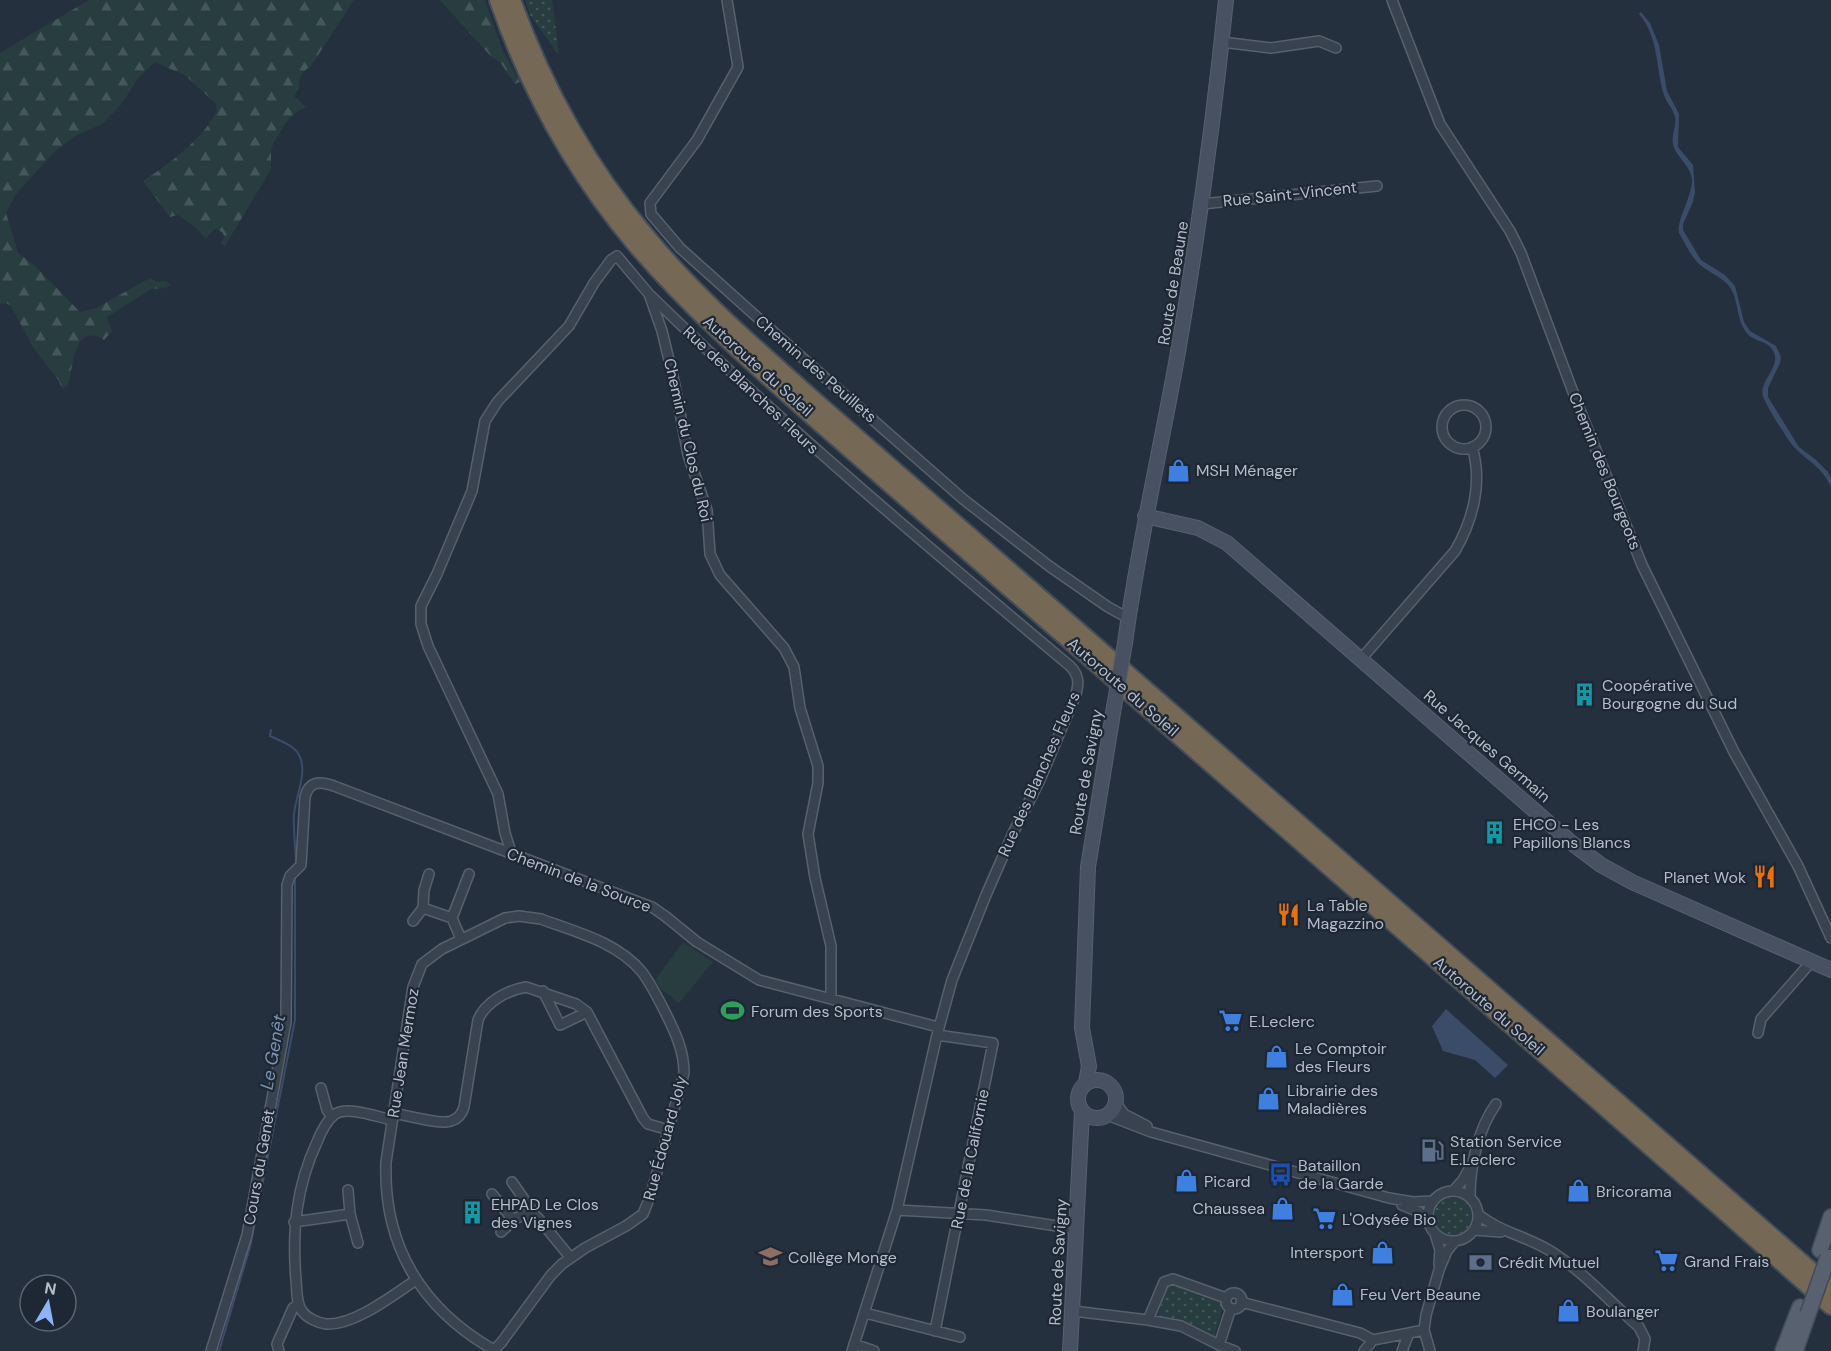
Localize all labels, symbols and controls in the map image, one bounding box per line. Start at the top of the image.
street label: Rue Saint-Vincent [1222,177,1358,211]
street label: Route de Beaune [1153,219,1193,347]
street label: Autoroute du Soleil [699,311,817,421]
street label: Chemin des Peuillets [751,311,881,427]
street label: Rue des Blanches Fleurs [679,321,823,459]
street label: Chemin du Clos du Roi [659,356,717,524]
street label: Chemin des Bourgeots [1564,389,1646,553]
shop icon: MSH Ménager [1165,457,1191,483]
place label: MSH Ménager [1196,460,1298,481]
street label: Autoroute du Soleil [1063,633,1183,741]
place label: Coopérative Bourgogne du Sud [1602,675,1737,714]
building icon: Coopérative Bourgogne du Sud [1571,681,1597,707]
street label: Rue Jacques Germain [1419,685,1555,807]
street label: Rue des Blanches Fleurs [993,688,1085,860]
street label: Route de Savigny [1065,707,1107,836]
place label: EHCO - Les Papillons Blancs [1513,814,1631,853]
building icon: EHCO - Les Papillons Blancs [1482,820,1508,846]
street label: Chemin de la Source [504,843,654,917]
restaurant icon: Planet Wok [1751,864,1777,890]
place label: Planet Wok [1664,867,1746,888]
place label: La Table Magazzino [1307,895,1384,934]
restaurant icon: La Table Magazzino [1276,901,1302,927]
street label: Autoroute du Soleil [1429,952,1549,1060]
street label: Rue Jean Mermoz [382,987,424,1119]
sports icon: Forum des Sports [720,998,746,1024]
place label: Forum des Sports [751,1001,883,1022]
supermarket icon: E.Leclerc [1218,1008,1244,1034]
water label: Le Genêt [255,1011,292,1092]
place label: E.Leclerc [1249,1011,1315,1032]
place label: Le Comptoir des Fleurs [1295,1038,1387,1077]
shop icon: Le Comptoir des Fleurs [1264,1044,1290,1070]
street label: Rue Édouard Joly [638,1073,692,1203]
place label: Librairie des Maladières [1287,1080,1378,1119]
shop icon: Librairie des Maladières [1256,1086,1282,1112]
street label: Rue de la Californie [946,1087,994,1231]
street label: Cours du Genêt [238,1107,280,1227]
place label: Station Service E.Leclerc [1450,1131,1562,1170]
fuel station icon: Station Service E.Leclerc [1419,1137,1445,1163]
place label: Bataillon de la Garde [1298,1155,1383,1194]
bus stop icon: Bataillon de la Garde [1267,1161,1293,1187]
shop icon: Picard [1173,1168,1199,1194]
place label: Picard [1204,1171,1251,1192]
shop icon: Bricorama [1565,1178,1591,1204]
place label: Bricorama [1596,1181,1672,1202]
place label: EHPAD Le Clos des Vignes [491,1194,599,1233]
shop icon: Chaussea [1270,1195,1296,1221]
street label: Route de Savigny [1044,1198,1072,1326]
place label: Chaussea [1193,1198,1265,1219]
building icon: EHPAD Le Clos des Vignes [460,1200,486,1226]
supermarket icon: L'Odysée Bio [1311,1206,1337,1232]
place label: L'Odysée Bio [1342,1209,1436,1230]
shop icon: Intersport [1369,1239,1395,1265]
place label: Intersport [1290,1242,1364,1263]
school or university icon: Collège Monge [757,1244,783,1270]
place label: Collège Monge [788,1247,897,1268]
supermarket icon: Grand Frais [1653,1248,1679,1274]
bank icon: Crédit Mutuel [1467,1249,1493,1275]
place label: Grand Frais [1684,1251,1769,1272]
place label: Crédit Mutuel [1498,1252,1599,1273]
north arrow [18,1273,78,1333]
text: N [43,1277,58,1300]
shop icon: Feu Vert Beaune [1329,1281,1355,1307]
place label: Feu Vert Beaune [1360,1284,1481,1305]
shop icon: Boulanger [1555,1298,1581,1324]
place label: Boulanger [1586,1301,1659,1322]

